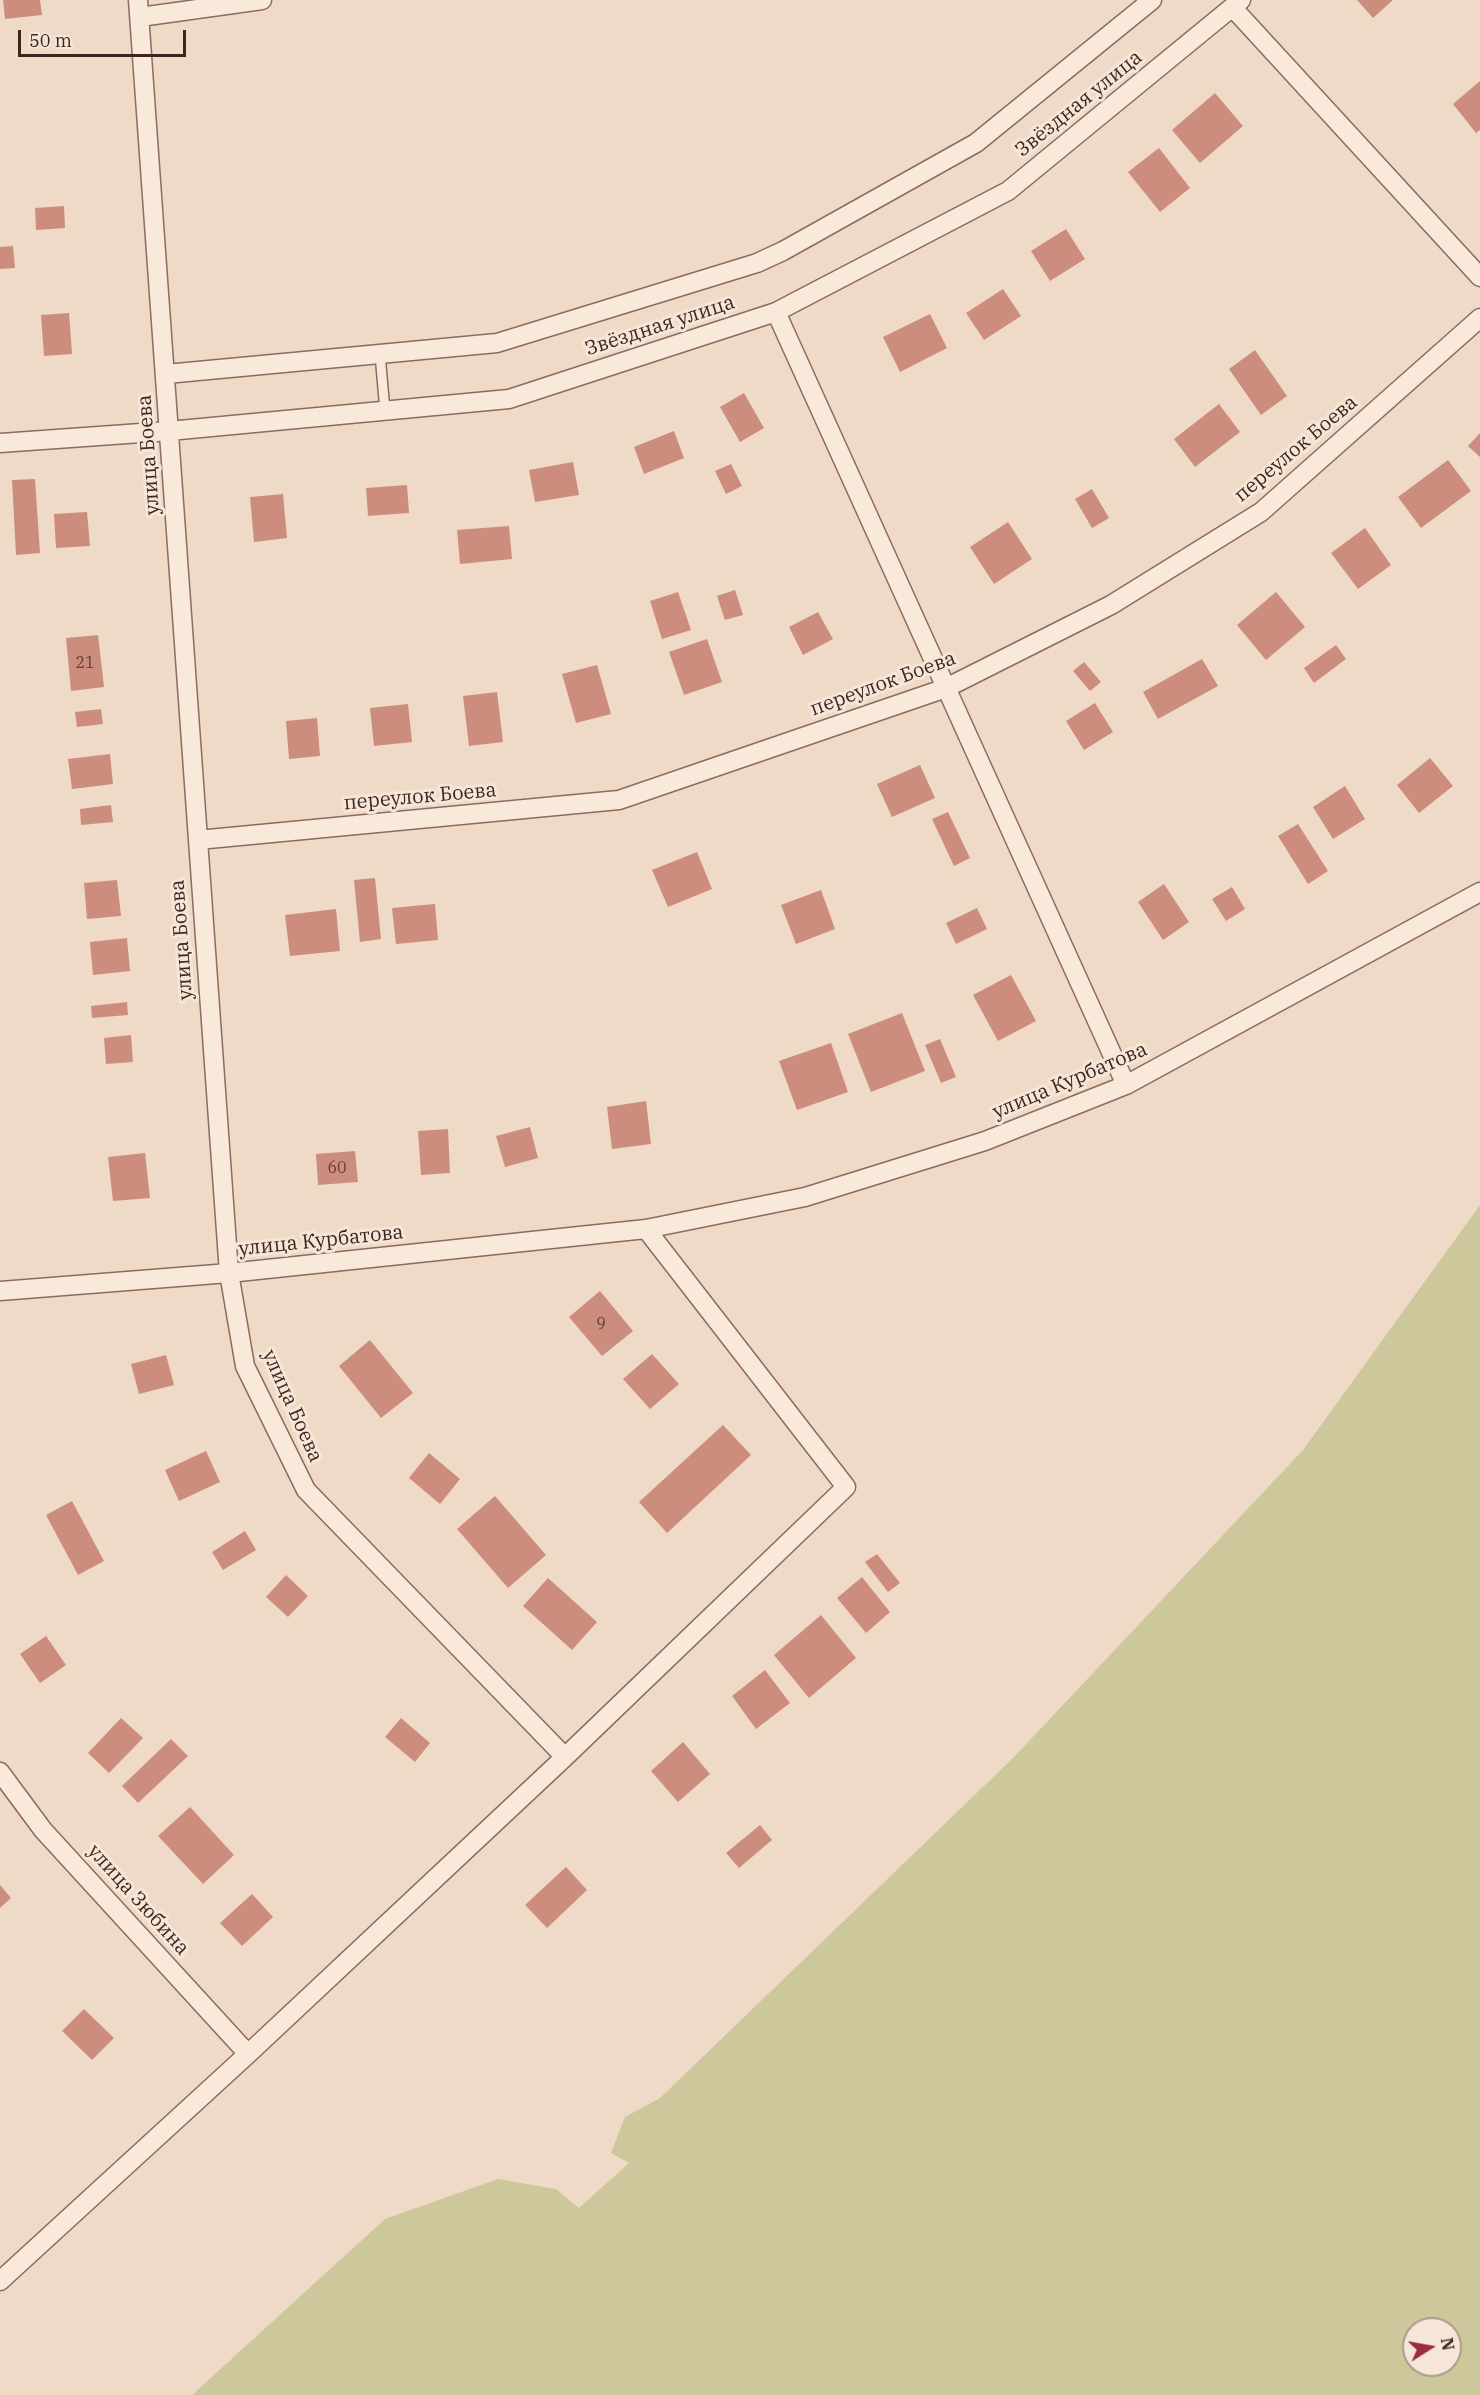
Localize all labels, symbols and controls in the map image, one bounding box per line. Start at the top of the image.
scale bar [21,18,189,56]
text: 50 m [29,29,72,52]
street label: Звёздная улица [1011,46,1147,162]
street label: Звёздная улица [582,291,738,361]
street label: переулок Боева [1230,391,1362,507]
street label: улица Боева [133,394,165,516]
street label: переулок Боева [807,647,959,721]
house number: 21 [75,653,95,673]
street label: переулок Боева [343,778,497,816]
street label: улица Боева [166,879,198,1001]
street label: улица Курбатова [989,1038,1151,1124]
house number: 60 [327,1158,347,1178]
street label: улица Курбатова [237,1220,405,1262]
house number: 9 [596,1314,606,1334]
street label: улица Боева [256,1346,328,1466]
street label: улица Зюбина [82,1840,194,1960]
north arrow [1402,2317,1462,2377]
text: N [1437,2336,1459,2352]

